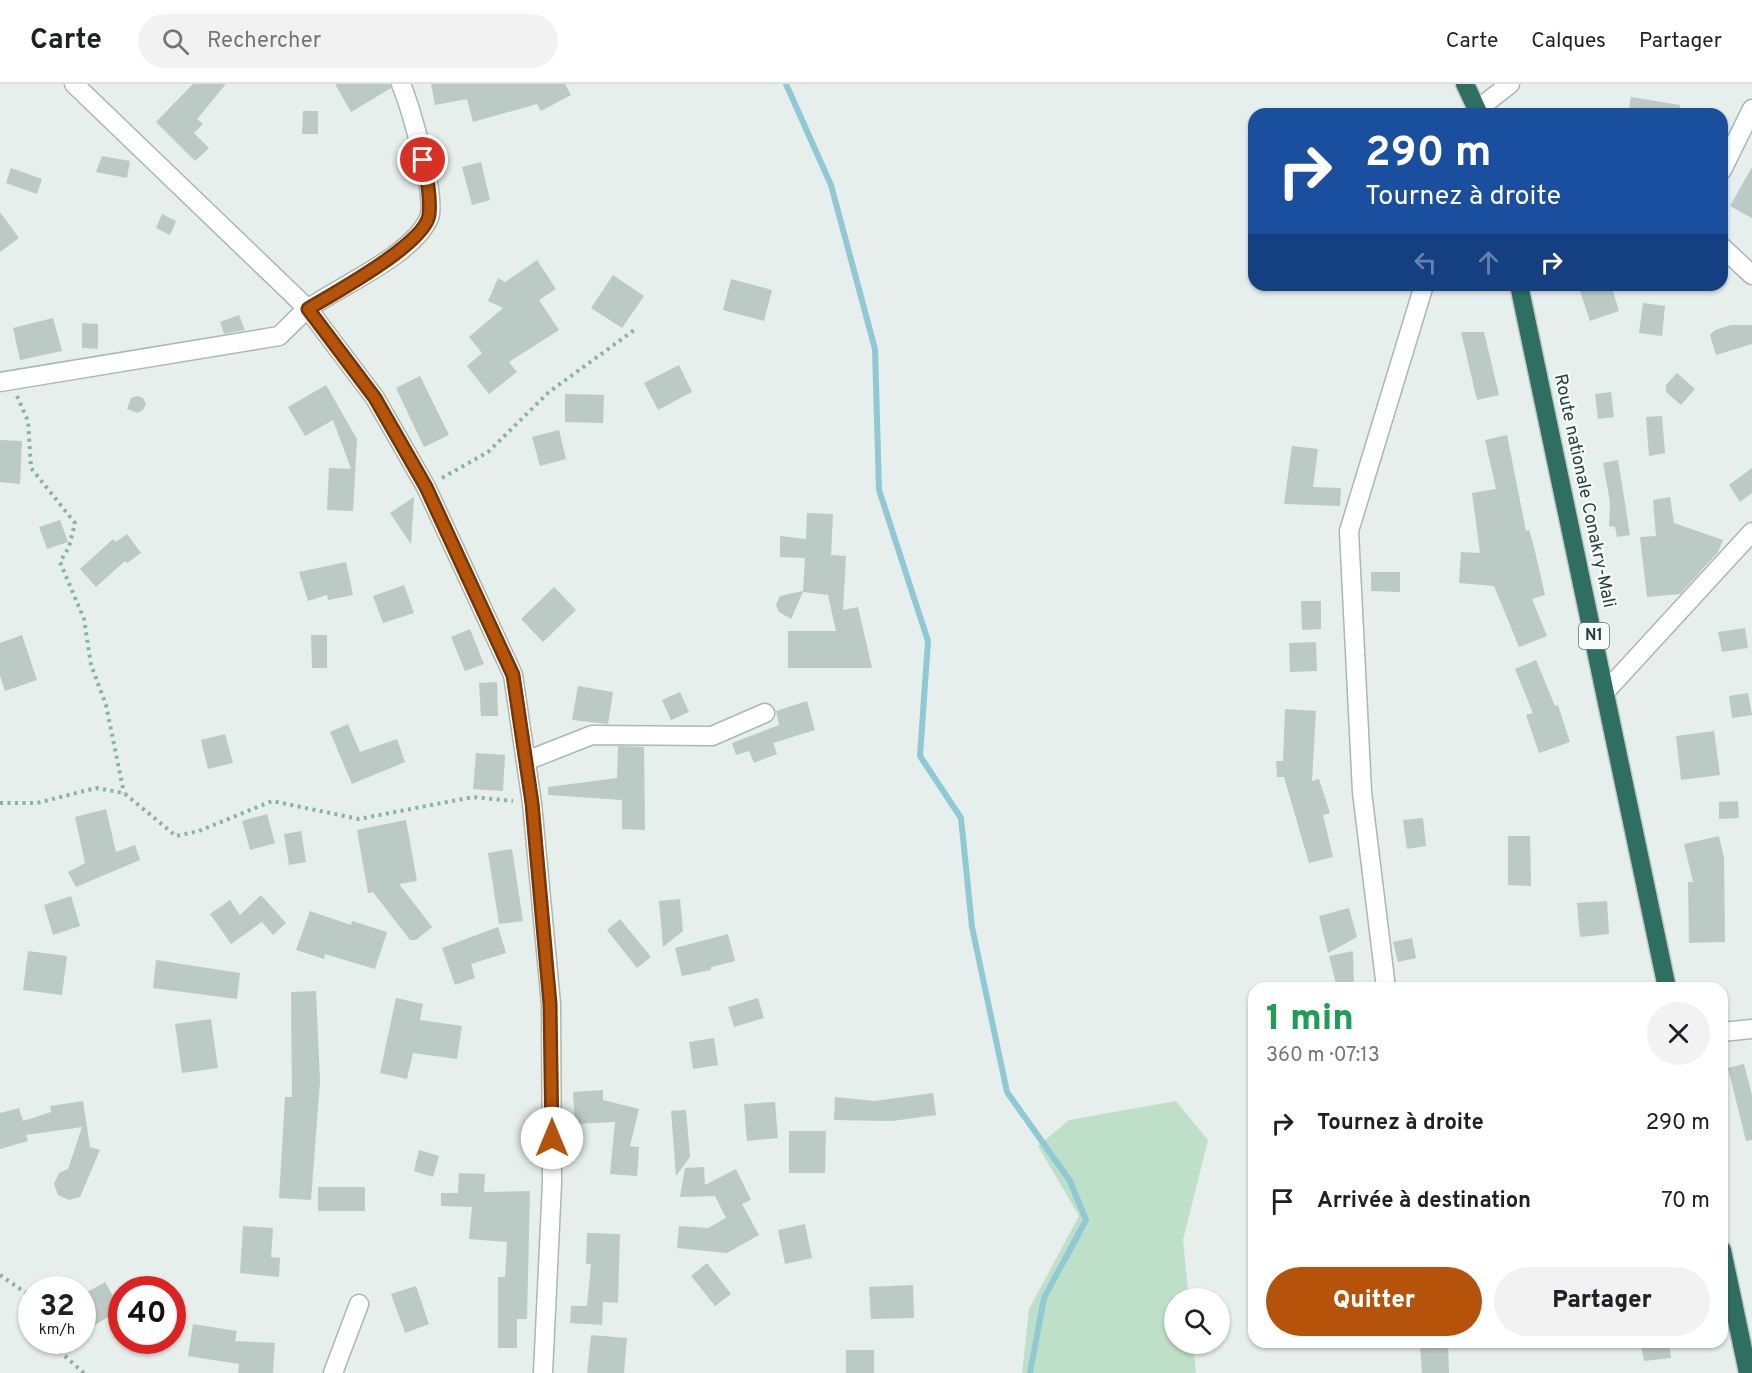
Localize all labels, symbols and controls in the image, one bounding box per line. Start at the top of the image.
search box [138,14,558,68]
text: Carte [30,23,102,59]
icon: search [159,25,192,58]
text: Rechercher [207,28,321,55]
text: Carte [1446,28,1498,55]
text: Calques [1531,28,1606,55]
text: Partager [1639,28,1722,55]
text: 290 m [1365,128,1492,181]
icon: right [1266,132,1344,210]
pin [397,134,448,185]
icon: arrive [406,143,439,176]
text: Tournez à droite [1365,180,1561,214]
icon: left [1409,246,1442,279]
icon: ahead [1472,246,1505,279]
icon: right [1535,246,1568,279]
street label: Route nationale Conakry-Mali [1548,372,1620,610]
road number: N1 [1579,623,1609,649]
text: 1 min [1266,997,1354,1043]
button: close [1647,1002,1710,1065]
text: 360 m · 07:13 [1266,1043,1380,1069]
position arrow [520,1106,584,1170]
icon: right [1266,1107,1299,1140]
text: Tournez à droite [1317,1110,1484,1137]
text: 290 m [1646,1110,1710,1137]
icon: arrive [1266,1185,1299,1218]
text: Arrivée à destination [1317,1188,1531,1215]
text: 70 m [1661,1188,1710,1215]
button: Quitter [1266,1267,1482,1336]
button: Partager [1494,1267,1710,1336]
speed limit sign: 40 [108,1276,186,1354]
map controls [1164,1288,1230,1354]
button: search [1164,1288,1230,1354]
text: 32 [39,1289,75,1326]
text: km/h [39,1321,75,1340]

